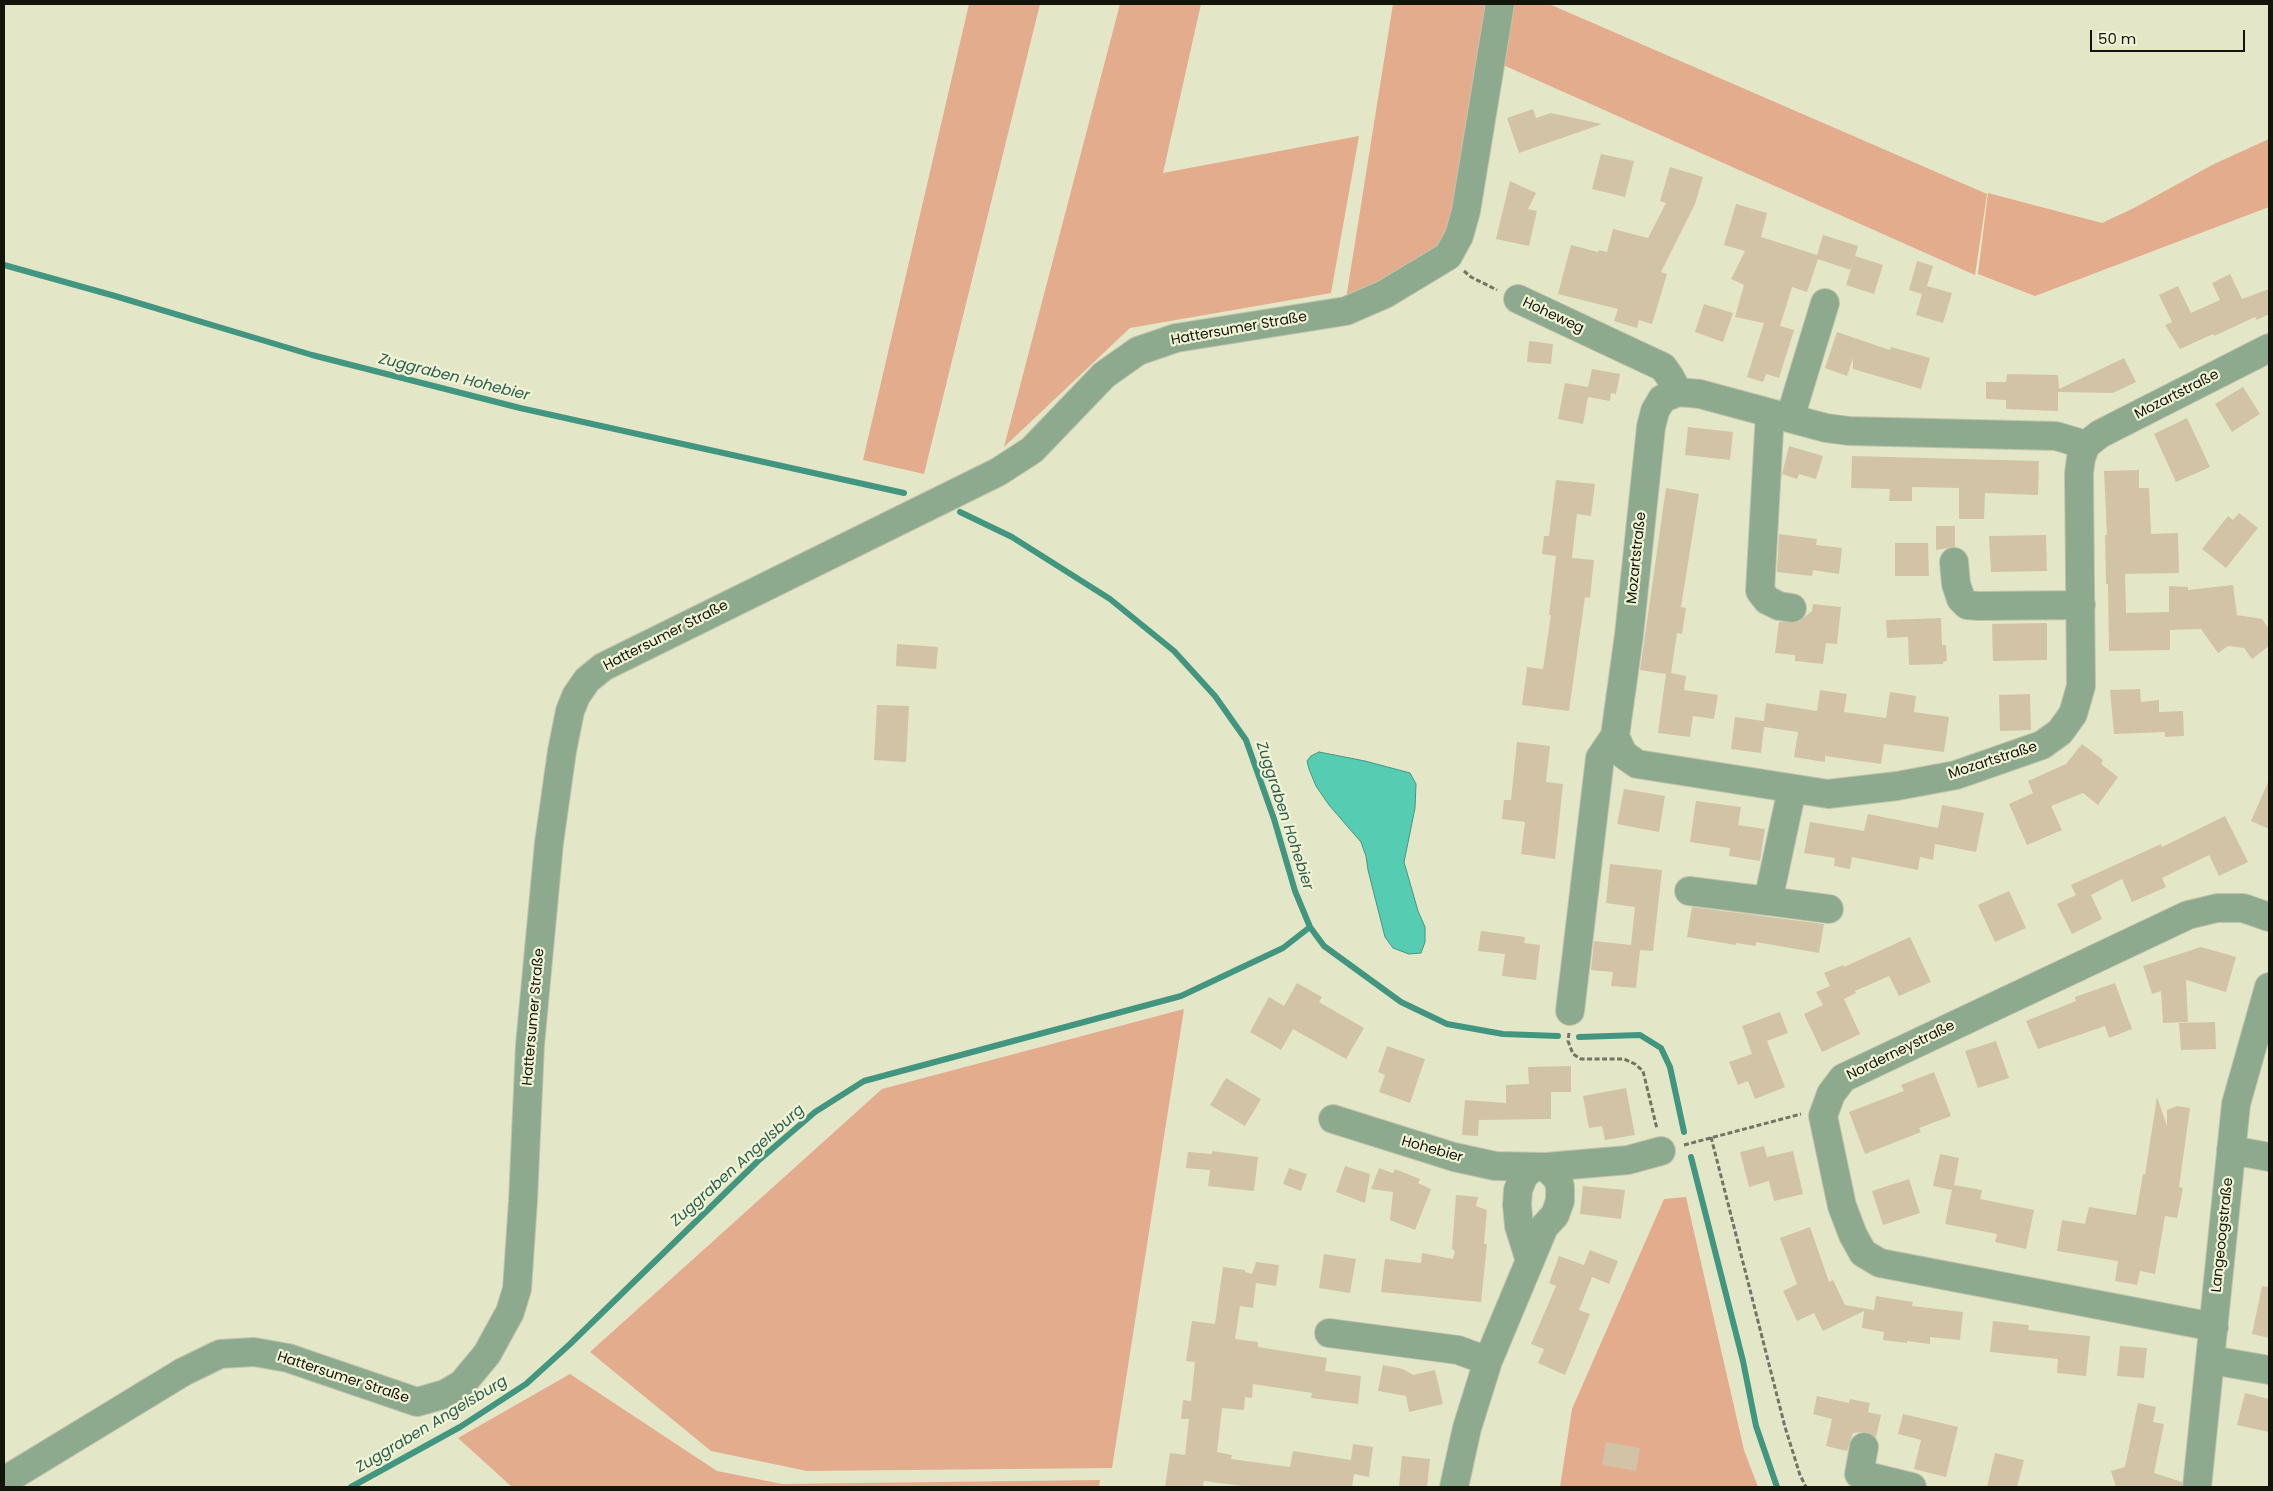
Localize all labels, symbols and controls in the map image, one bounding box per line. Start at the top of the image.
scale bar [2093,20,2248,52]
text: 50 m [2098,28,2136,49]
street label: Hoheweg [1520,294,1586,338]
street label: Hattersumer Straße [1170,309,1308,349]
water label: Zuggraben Hohebier [377,351,531,405]
street label: Mozartstraße [2132,367,2222,423]
street label: Mozartstraße [1624,511,1650,605]
street label: Hattersumer Straße [601,597,731,675]
street label: Mozartstraße [1946,739,2040,783]
water label: Zuggraben Hohebier [1252,740,1316,892]
street label: Hattersumer Straße [520,948,548,1086]
street label: Norderneystraße [1844,1018,1958,1084]
water label: Zuggraben Angelsburg [668,1101,808,1231]
street label: Hohebier [1399,1133,1465,1167]
street label: Langeoogstraße [2209,1177,2237,1293]
street label: Hattersumer Straße [275,1349,411,1407]
water label: Zuggraben Angelsburg [353,1373,511,1477]

